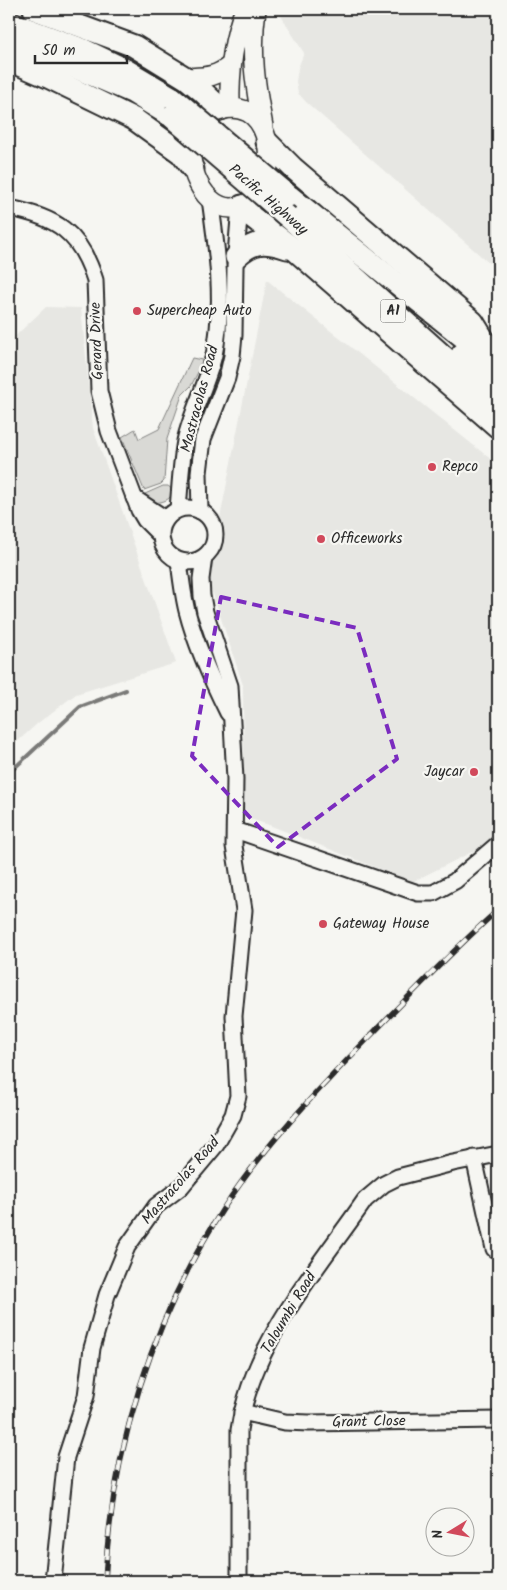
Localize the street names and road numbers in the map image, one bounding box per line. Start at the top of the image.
street label: Pacific Highway [223,158,314,242]
road number: A1 [380,300,406,322]
street label: Gerard Drive [84,302,110,380]
street label: Mastracolas Road [174,342,226,455]
street label: Mastracolas Road [136,1131,226,1230]
street label: Taloumbi Road [255,1267,323,1359]
street label: Grant Close [332,1409,406,1435]

